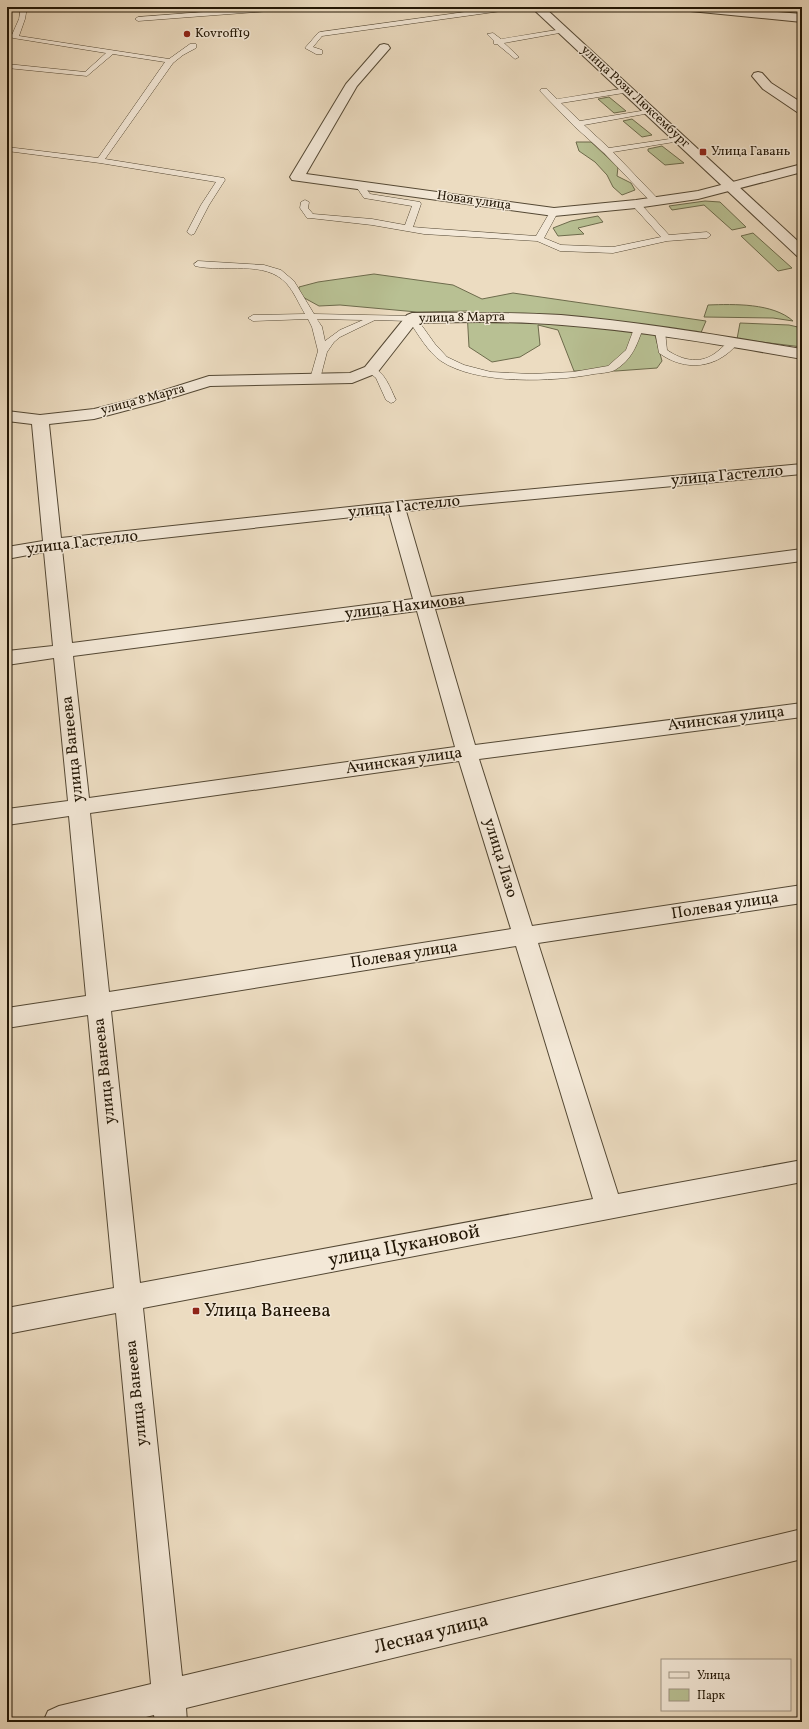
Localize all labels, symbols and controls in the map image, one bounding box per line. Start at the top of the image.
place label: Kovroff19 [195,25,250,43]
marker: Kovroff19 [182,29,192,39]
street label: улица Розы Люксембург [576,41,694,153]
place label: Улица Гавань [711,143,791,161]
marker: Улица Гавань [698,147,708,157]
street label: Новая улица [436,187,512,215]
street label: улица 8 Марта [419,308,505,328]
street label: улица 8 Марта [99,380,187,420]
street label: улица Гастелло [670,460,784,492]
street label: улица Гастелло [347,490,461,524]
street label: улица Гастелло [25,525,139,561]
street label: улица Нахимова [343,589,467,625]
street label: улица Ванеева [56,695,90,803]
street label: Ачинская улица [666,701,786,737]
street label: Ачинская улица [344,742,464,780]
street label: улица Лазо [477,816,523,900]
street label: Полевая улица [670,887,780,925]
street label: Полевая улица [349,936,459,974]
street label: улица Ванеева [88,1017,122,1125]
street label: улица Цукановой [326,1219,482,1273]
place label: Улица Ванеева [204,1298,331,1324]
marker: Улица Ванеева [191,1306,201,1316]
street label: улица Ванеева [120,1339,154,1447]
street label: Лесная улица [371,1607,491,1661]
legend [661,1659,791,1711]
text: Улица [697,1668,730,1684]
text: Парк [697,1688,725,1704]

